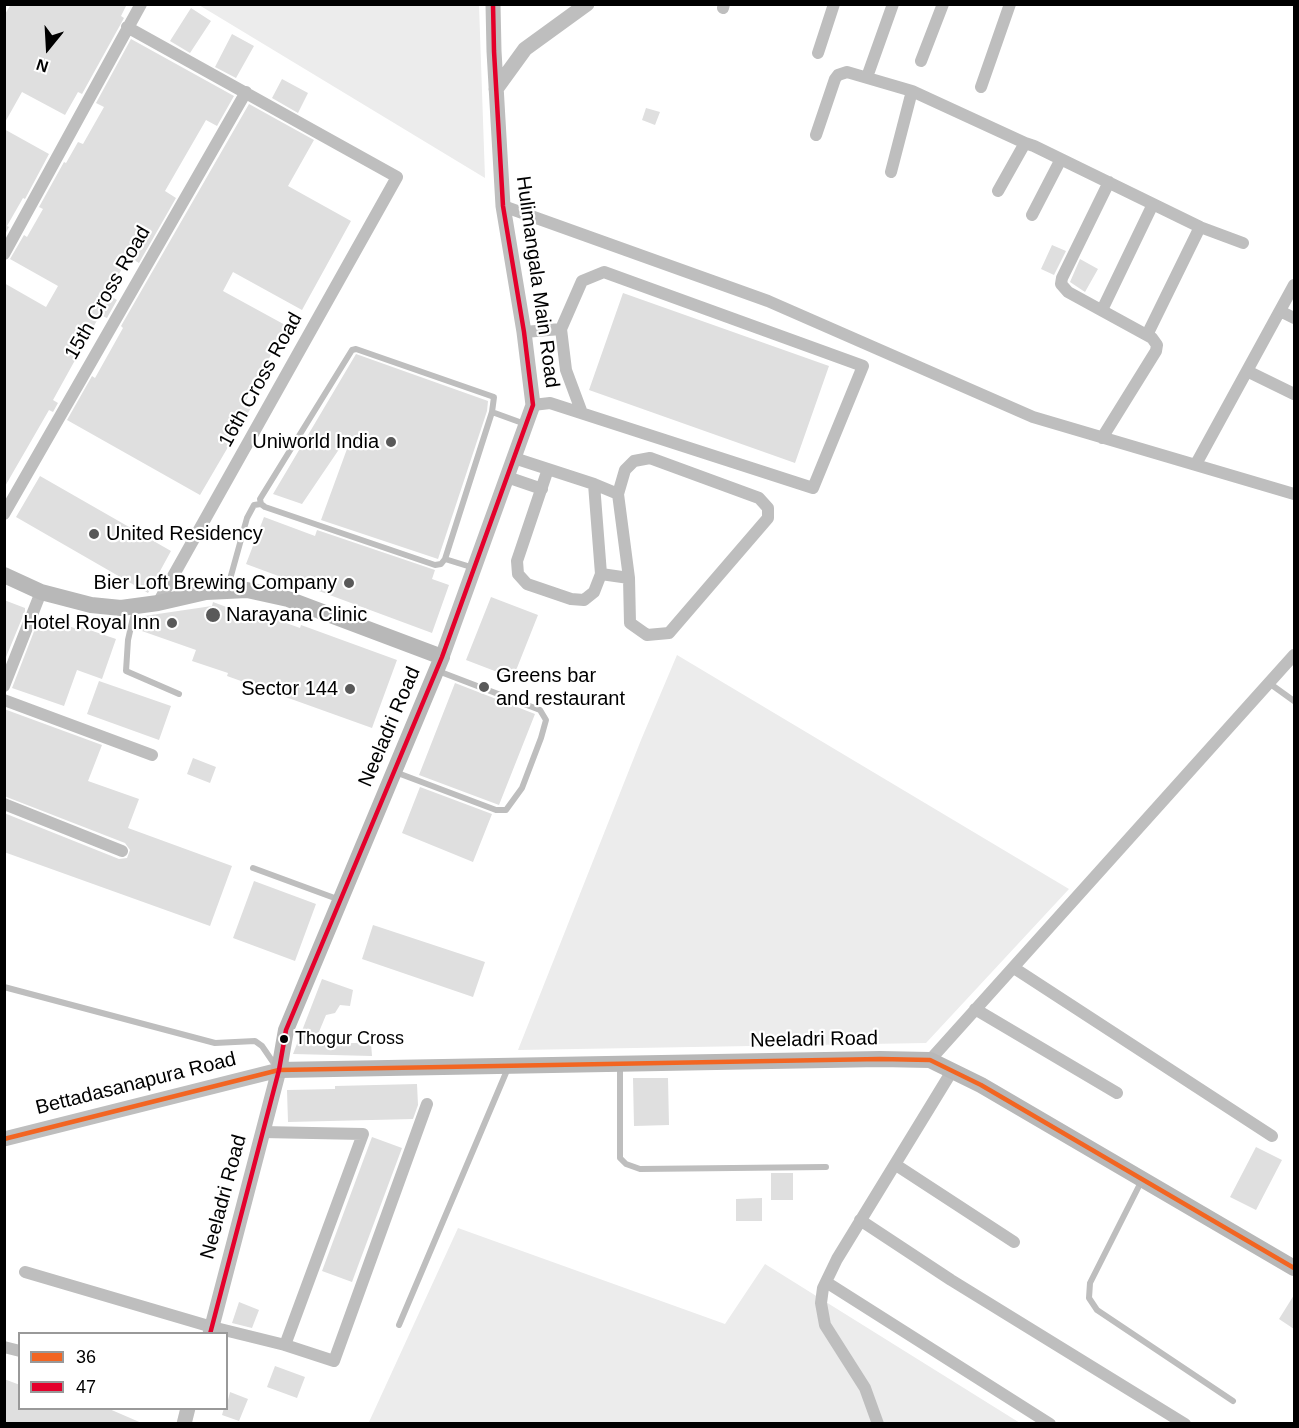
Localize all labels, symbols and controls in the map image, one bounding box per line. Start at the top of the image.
north arrow [18,18,78,78]
text: N [34,56,50,75]
street label: Hulimangala Main Road [510,175,564,389]
street label: 15th Cross Road [60,222,156,364]
street label: 16th Cross Road [214,309,308,451]
place label: Uniworld India [252,430,379,454]
marker: Uniworld India [384,435,398,449]
place label: United Residency [106,522,263,546]
marker: United Residency [87,527,101,541]
place label: Bier Loft Brewing Company [94,571,337,595]
marker: Bier Loft Brewing Company [342,576,356,590]
place label: Narayana Clinic [226,603,367,627]
marker: Narayana Clinic [204,606,222,624]
place label: Hotel Royal Inn [23,611,160,635]
marker: Hotel Royal Inn [165,616,179,630]
street label: Neeladri Road [354,663,426,791]
place label: Greens bar and restaurant [496,664,625,711]
place label: Sector 144 [241,677,338,701]
marker: Greens bar and restaurant [477,680,491,694]
marker: Sector 144 [343,682,357,696]
street label: Neeladri Road [750,1027,878,1053]
place label: Thogur Cross [295,1028,404,1050]
marker: Thogur Cross [278,1033,290,1045]
street label: Bettadasanapura Road [33,1047,239,1121]
street label: Neeladri Road [196,1132,252,1262]
legend [18,1332,228,1410]
text: 36 [76,1347,96,1367]
text: 47 [76,1377,96,1397]

